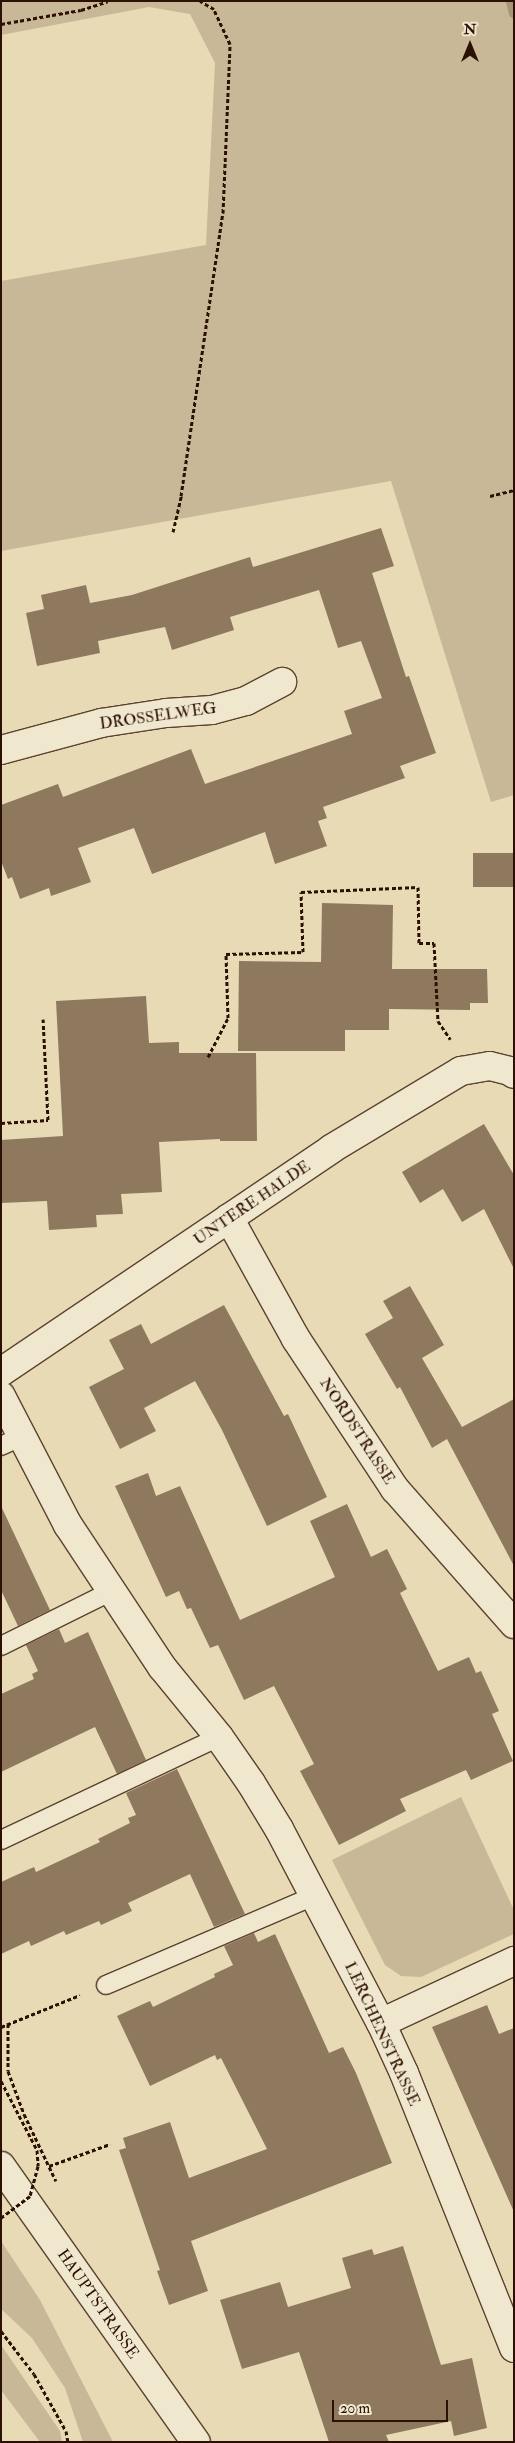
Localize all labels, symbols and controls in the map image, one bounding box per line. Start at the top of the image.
north arrow [445,20,495,70]
text: N [464,21,476,38]
street label: DROSSELWEG [98,698,218,734]
street label: UNTERE HALDE [190,1157,314,1249]
street label: NORDSTRASSE [315,1374,399,1488]
street label: LERCHENSTRASSE [340,1959,424,2109]
street label: HAUPTSTRASSE [53,2245,143,2363]
scale bar [335,2390,451,2422]
text: 20 m [340,2399,370,2418]

